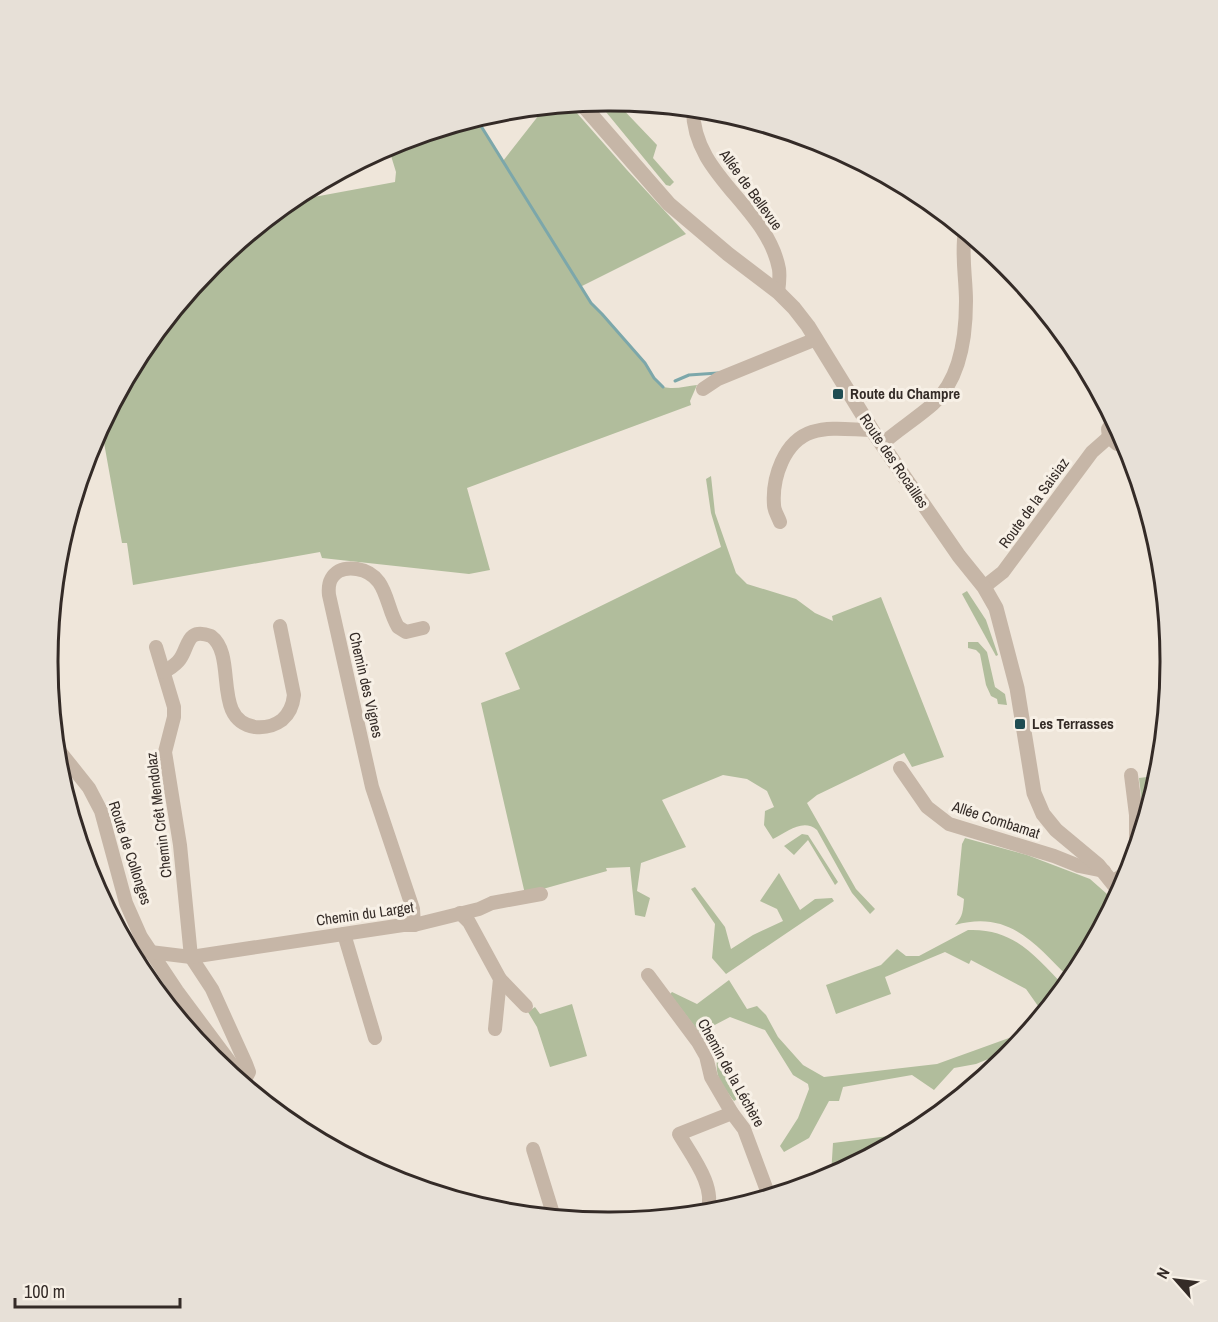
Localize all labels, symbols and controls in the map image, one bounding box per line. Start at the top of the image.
street label: Allée de Bellevue [714,144,788,234]
place label: Route du Champre [850,383,960,404]
marker: Route du Champre [831,387,845,401]
street label: Route des Rocailles [855,409,934,512]
street label: Route de la Saisiaz [994,453,1074,552]
street label: Chemin des Vignes [344,630,389,740]
place label: Les Terrasses [1032,713,1114,734]
marker: Les Terrasses [1013,717,1027,731]
street label: Chemin Crêt Mendolaz [140,751,177,879]
street label: Allée Combamat [949,795,1043,844]
street label: Route de Collonges [104,798,157,907]
street label: Chemin du Larget [315,896,416,931]
street label: Chemin de la Léchère [693,1015,770,1131]
north arrow [1146,1250,1206,1310]
text: N [1151,1264,1175,1282]
scale bar [15,1271,180,1309]
text: 100 m [24,1279,65,1304]

